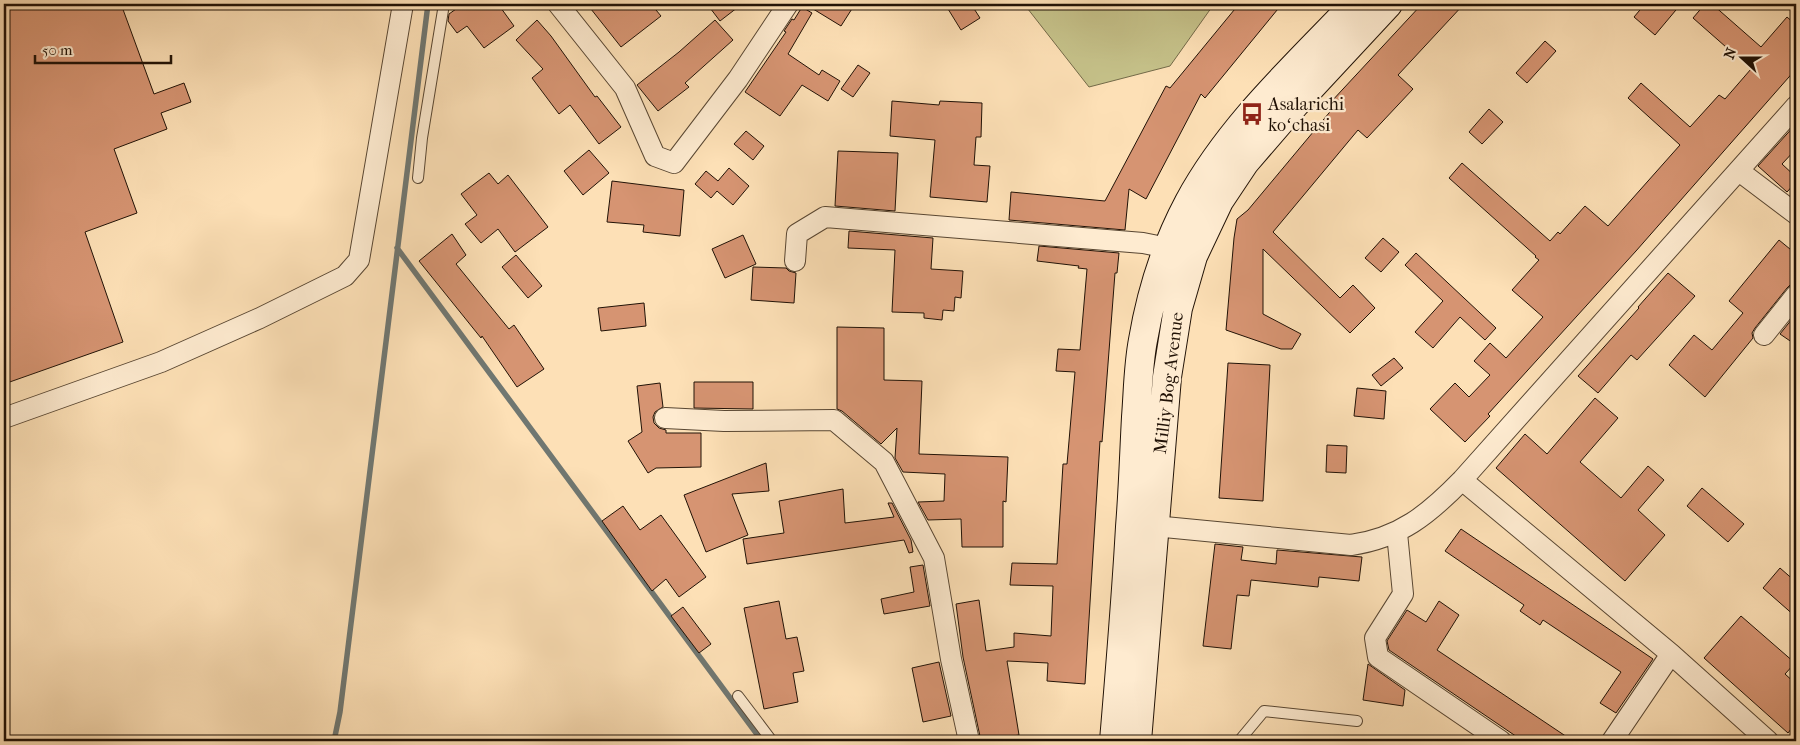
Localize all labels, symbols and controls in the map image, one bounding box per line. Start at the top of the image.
scale bar [35,32,171,64]
north arrow [1718,32,1768,82]
text: 50 m [42,41,73,59]
text: N [1720,45,1740,62]
place label: Asalarichi koʻchasi [1267,94,1345,136]
bus stop icon: Asalarichi koʻchasi [1239,101,1265,127]
street label: Milliy Bog Avenue [1150,311,1188,455]

